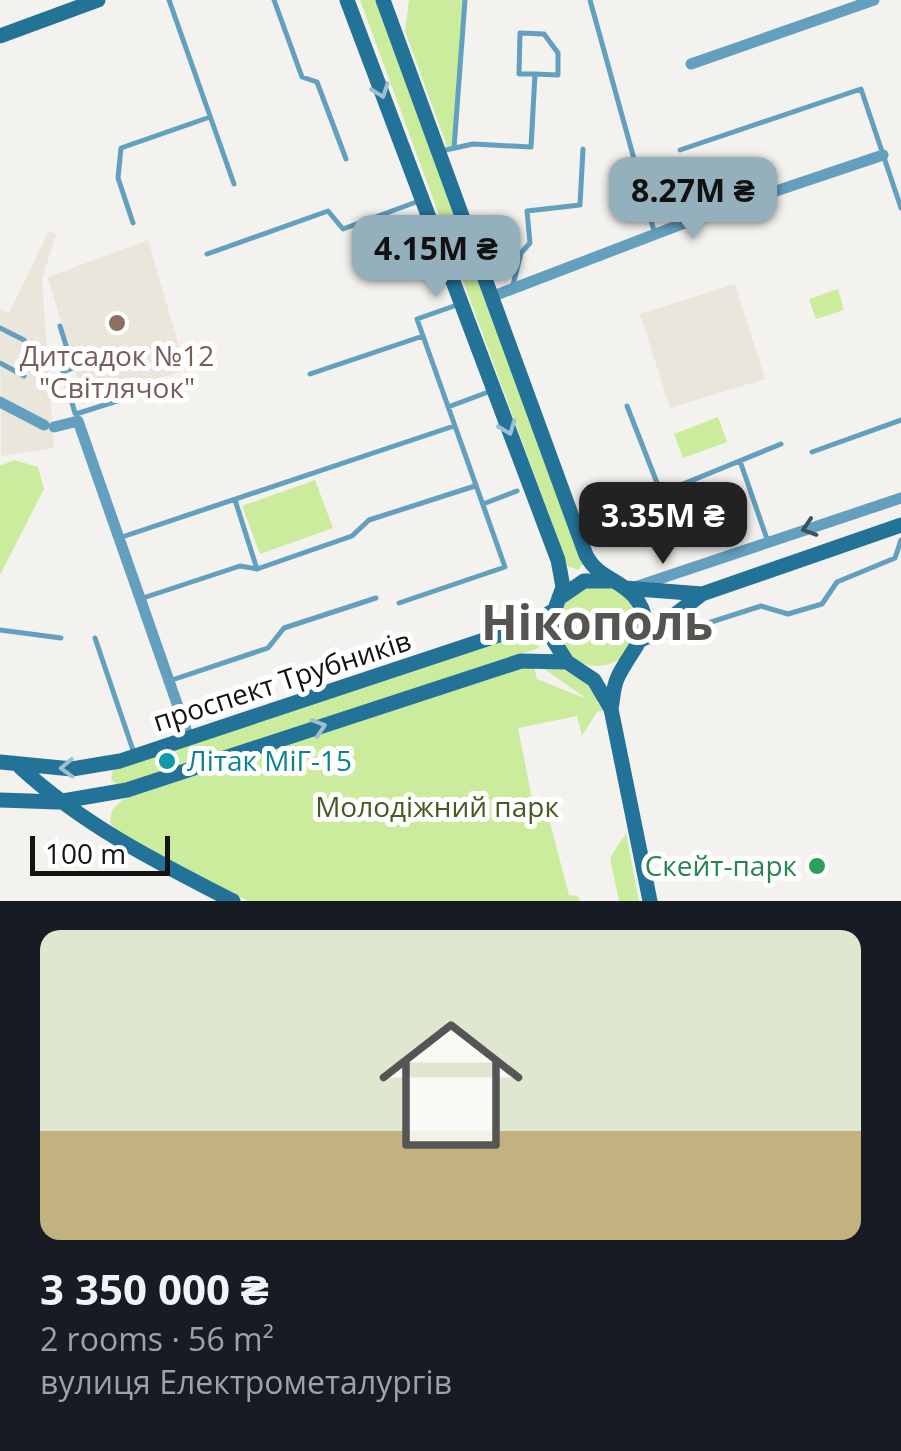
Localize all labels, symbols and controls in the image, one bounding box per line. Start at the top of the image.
one-way arrow [369,82,390,99]
pin: 8.27M ₴ [601,157,785,242]
text: 8.27M ₴ [631,168,755,211]
pin: 4.15M ₴ [344,215,528,300]
text: 4.15M ₴ [374,226,498,269]
marker: Дитсадок №12 "Світлячок" [106,312,128,334]
place label: Дитсадок №12 "Світлячок" [20,336,214,406]
one-way arrow [496,419,517,436]
pin: 3.35M ₴ [571,482,755,567]
text: 3.35M ₴ [601,493,725,536]
one-way arrow [801,517,818,537]
district label: Нікополь [481,589,713,654]
street label: проспект Трубників [148,620,416,740]
one-way arrow [310,719,327,739]
place label: Літак МіГ-15 [187,741,352,779]
marker: Літак МіГ-15 [156,750,178,772]
one-way arrow [58,758,74,779]
park label: Молодіжний парк [315,787,559,825]
scale bar [30,831,170,876]
text: 100 m [45,834,126,872]
place label: Скейт-парк [645,846,798,884]
marker: Скейт-парк [806,855,828,877]
icon: home [361,995,541,1175]
text: 3 350 000 ₴ [40,1260,269,1317]
text: 2 rooms · 56 m² [40,1317,274,1360]
text: вулиця Електрометалургів [40,1360,452,1403]

